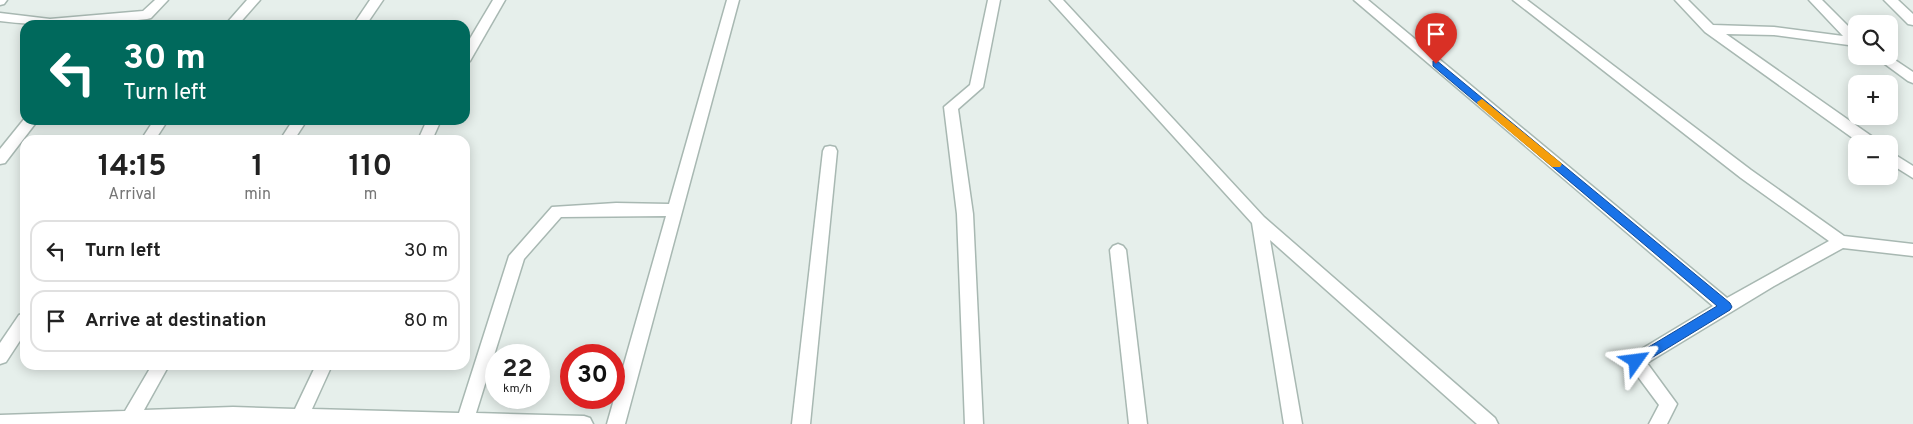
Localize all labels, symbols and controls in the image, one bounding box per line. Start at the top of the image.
pin [1415,13,1457,64]
map controls [1848,15,1898,185]
button: search [1848,15,1898,65]
icon: arrive [1422,20,1450,48]
text: 30 m [123,37,206,81]
icon: left [40,40,105,105]
button: + [1848,75,1898,125]
text: Turn left [123,80,206,107]
button: − [1848,135,1898,185]
text: 14:15 [98,149,167,186]
text: 1 [252,149,264,186]
text: 110 [349,149,392,186]
text: Arrival [108,185,156,205]
text: min [244,185,271,205]
text: m [364,185,377,205]
icon: left [42,237,70,265]
text: Turn left [85,239,161,263]
text: 30 m [404,239,448,263]
icon: arrive [42,307,70,335]
text: Arrive at destination [85,309,266,333]
text: 80 m [404,309,448,333]
position arrow [1609,334,1661,386]
speed limit sign: 30 [560,344,625,409]
text: 22 [502,354,533,386]
text: km/h [503,381,532,397]

